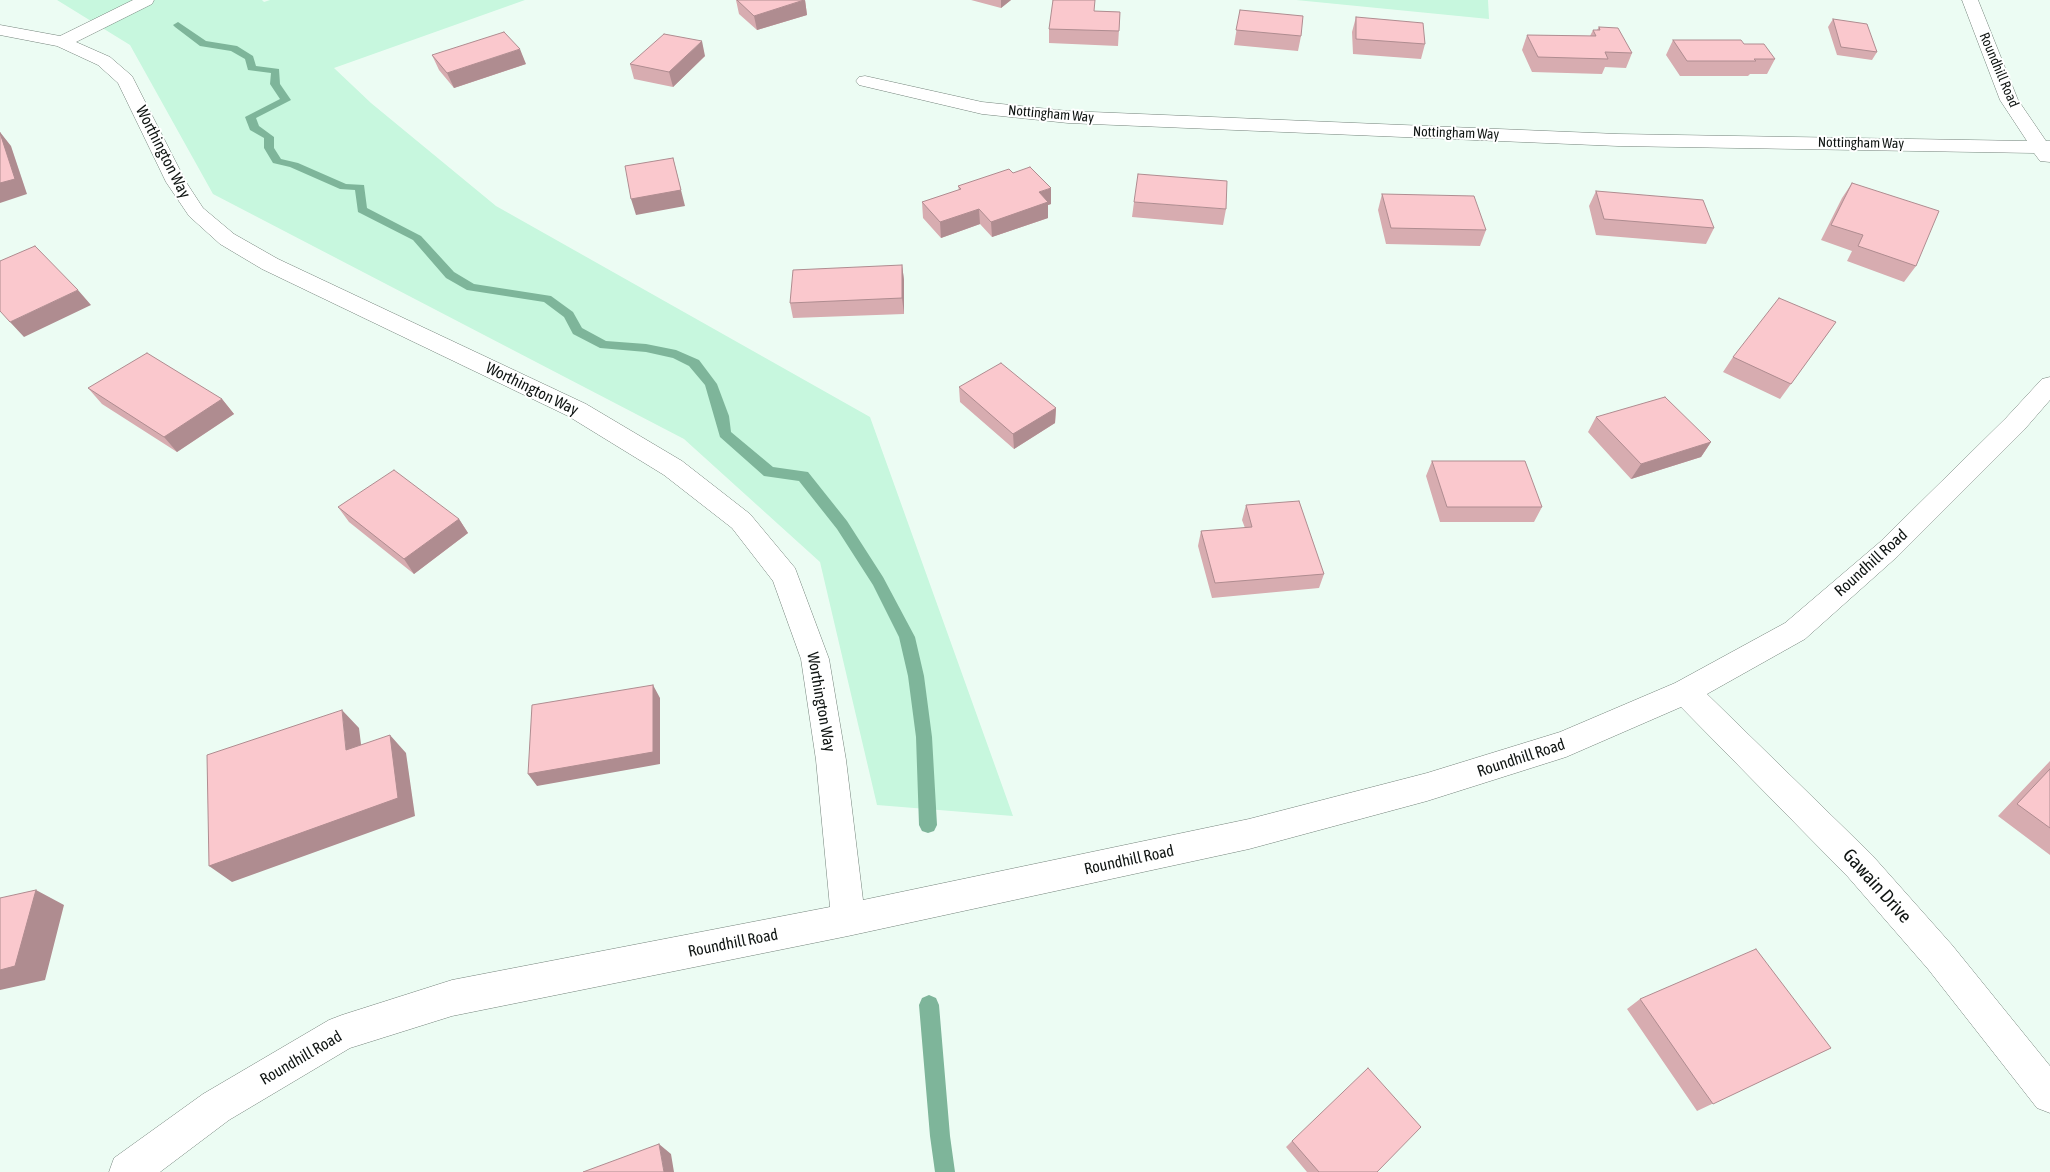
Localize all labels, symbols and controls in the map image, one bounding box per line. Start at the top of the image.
street label: Roundhill Road [1976,30,2022,110]
street label: Nottingham Way [1007,102,1095,126]
street label: Worthington Way [132,103,194,201]
street label: Nottingham Way [1413,123,1499,143]
street label: Nottingham Way [1818,134,1904,152]
street label: Worthington Way [482,358,582,420]
street label: Roundhill Road [1831,525,1911,601]
street label: Worthington Way [803,651,839,753]
street label: Roundhill Road [1475,735,1567,781]
street label: Roundhill Road [1082,841,1176,879]
street label: Gawain Drive [1838,844,1916,928]
street label: Roundhill Road [686,925,780,961]
street label: Roundhill Road [257,1027,345,1089]

